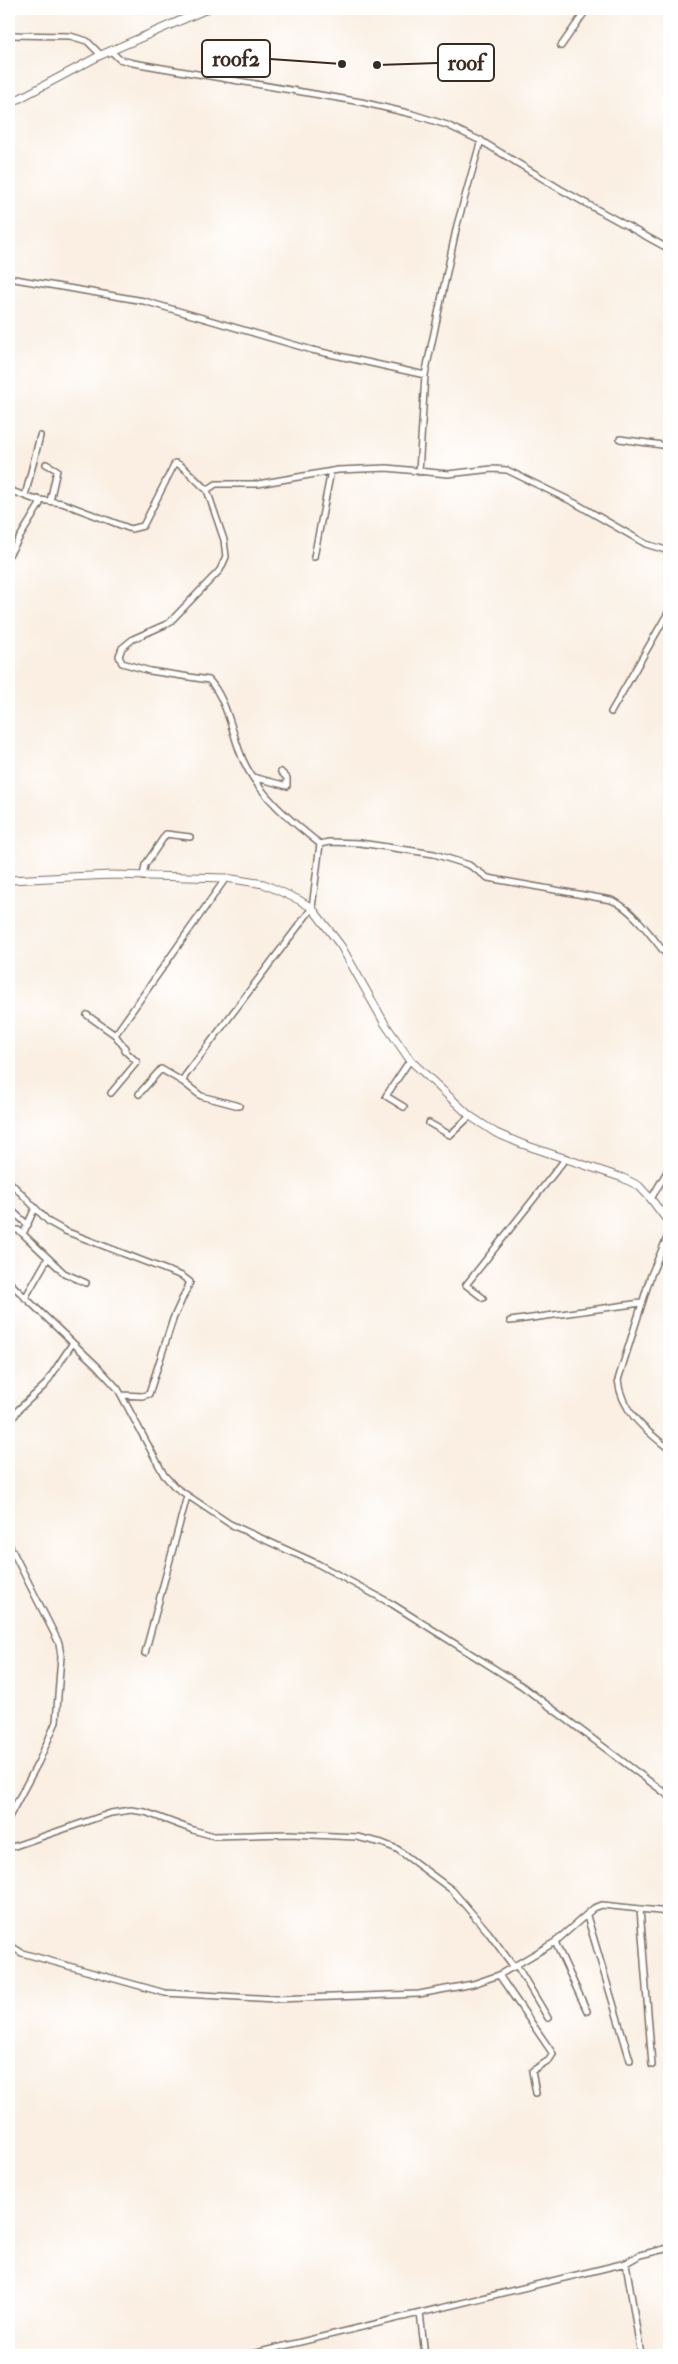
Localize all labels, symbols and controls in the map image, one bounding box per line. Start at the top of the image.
callout: roof2 [202,40,270,77]
callout: roof [438,44,494,81]
text: roof2 [211,45,260,73]
text: roof [447,49,488,77]

